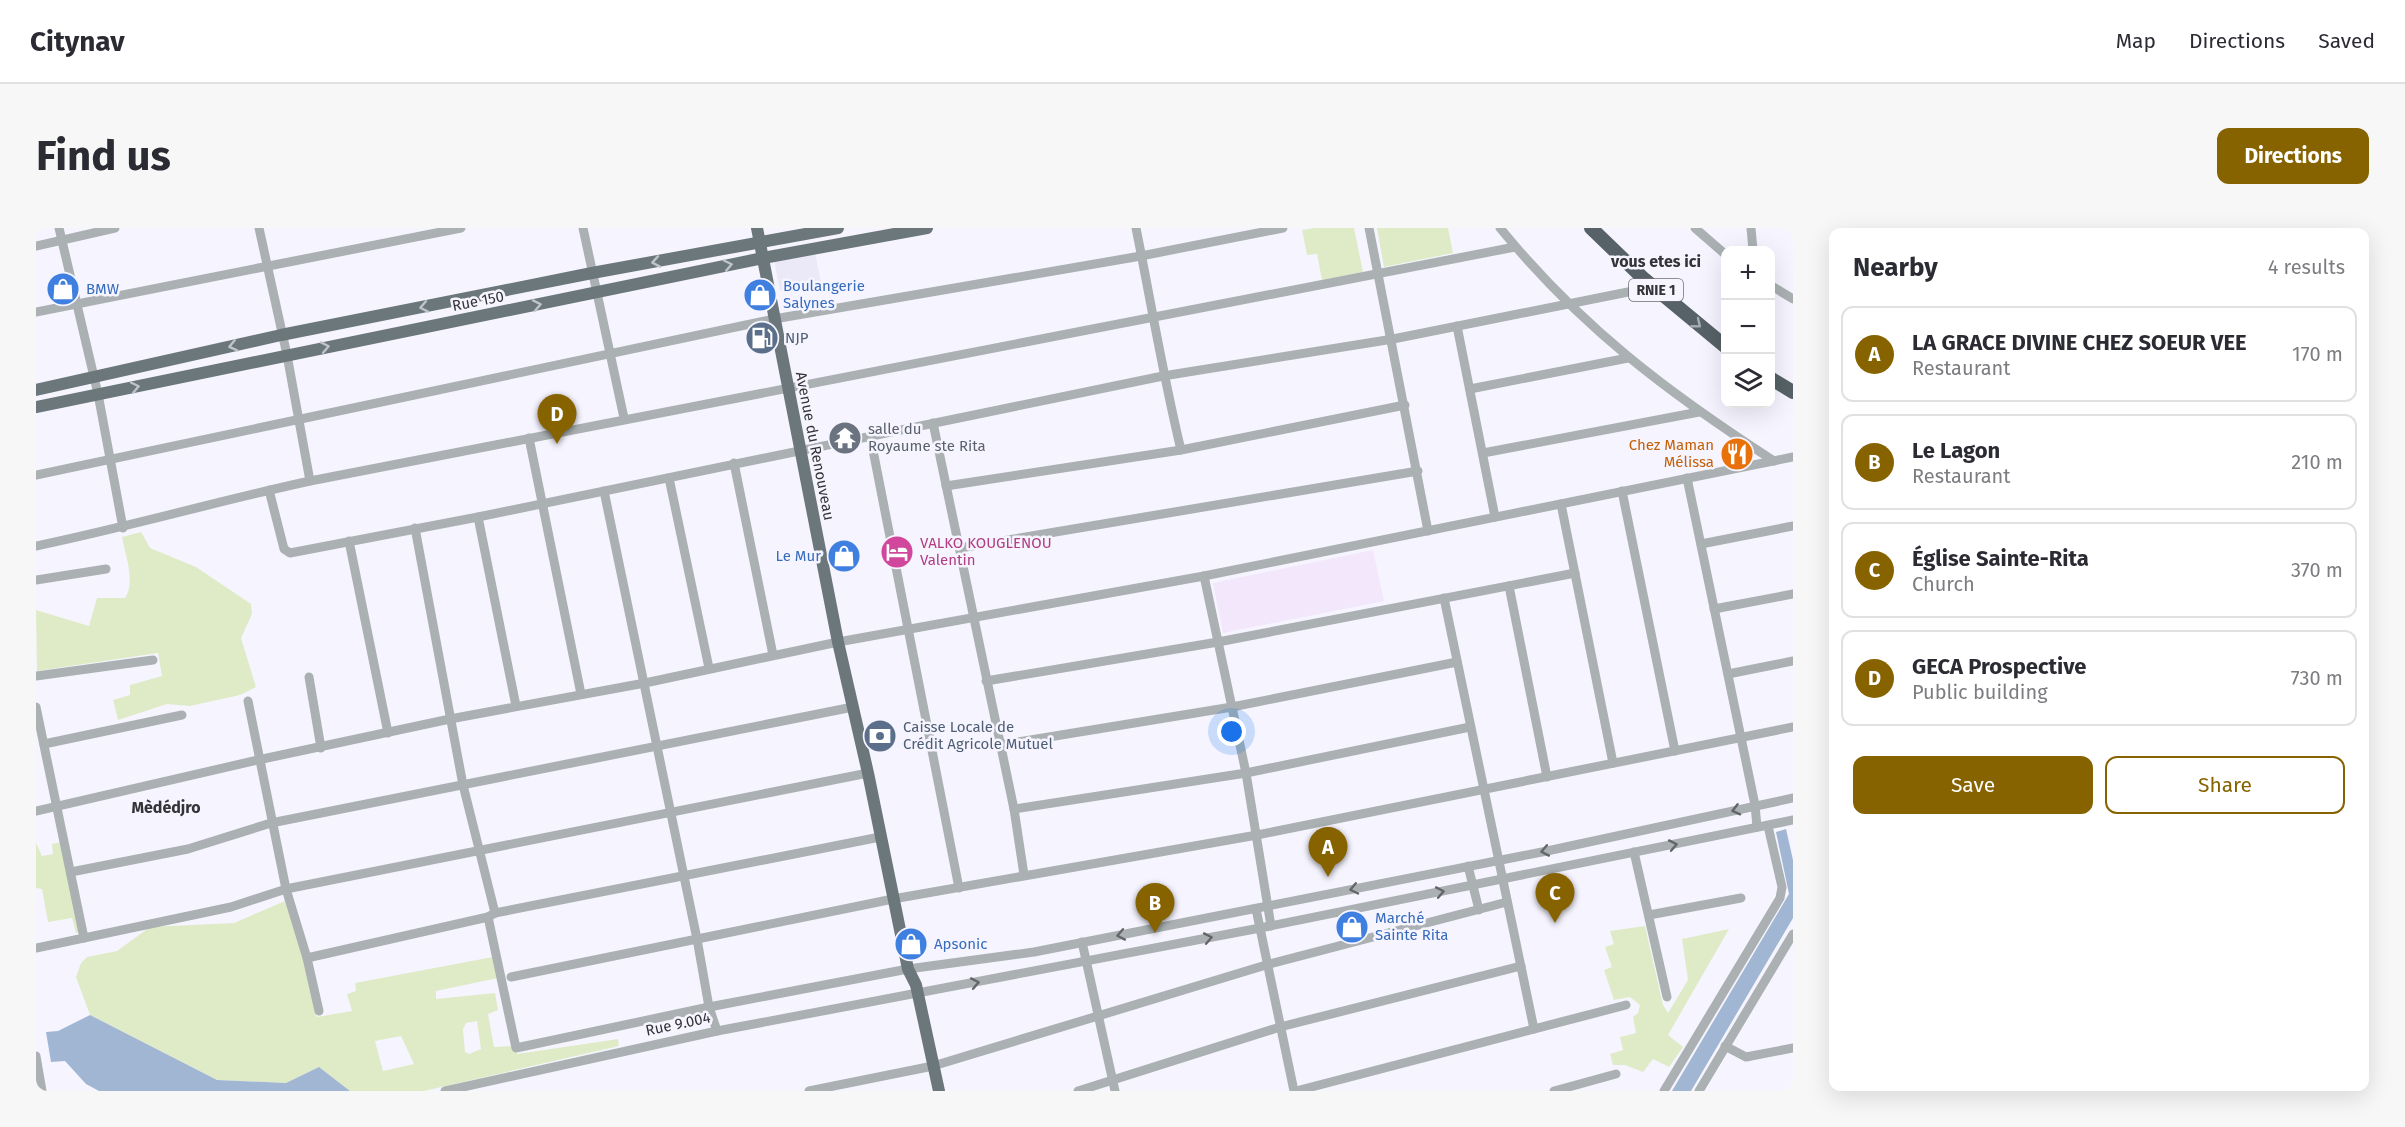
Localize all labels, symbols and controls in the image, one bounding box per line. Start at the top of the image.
text: Citynav [30,25,125,58]
text: Map [2116,28,2156,54]
text: Directions [2189,28,2285,54]
text: Saved [2318,28,2375,54]
button: Directions [2217,128,2369,184]
text: Find us [36,131,171,181]
map controls [1721,246,1775,408]
button: + [1721,246,1775,300]
district label: vous etes ici [1610,252,1701,271]
text: Nearby [1853,252,1938,283]
one-way arrow [652,255,661,267]
text: 4 results [2268,255,2345,279]
one-way arrow [723,259,733,272]
shop icon: BMW [45,271,81,307]
shop icon: Boulangerie Salynes [742,277,778,313]
place label: Boulangerie Salynes [783,277,865,312]
road number: RNIE 1 [1629,279,1683,301]
place label: BMW [86,280,120,298]
street label: Rue 150 [451,287,505,315]
one-way arrow [532,299,542,312]
one-way arrow [419,300,429,313]
button: − [1721,300,1775,354]
one-way arrow [1690,316,1701,327]
fuel station icon: NJP [744,320,780,356]
place label: NJP [785,329,809,347]
text: LA GRACE DIVINE CHEZ SOEUR VEE [1912,329,2247,356]
one-way arrow [228,339,238,352]
one-way arrow [320,342,330,355]
text: A [1869,342,1880,366]
text: 170 m [2292,342,2343,366]
button: layers [1721,354,1775,408]
text: Restaurant [1912,356,2010,380]
street label: Avenue du Renouveau [792,370,838,522]
one-way arrow [129,381,139,394]
pin: D [538,394,576,444]
temple icon: salle du Royaume ste Rita [827,420,863,456]
place label: salle du Royaume ste Rita [868,420,986,455]
place label: Chez Maman Mélissa [1629,436,1714,471]
restaurant icon: Chez Maman Mélissa [1719,436,1755,472]
text: Le Lagon [1912,437,2000,464]
text: B [1868,450,1881,474]
text: 210 m [2291,450,2343,474]
text: Restaurant [1912,464,2010,488]
hotel icon: VALKO KOUGLENOU Valentin [879,534,915,570]
place label: VALKO KOUGLENOU Valentin [920,534,1052,569]
shop icon: Le Mur [826,538,862,574]
text: Église Sainte-Rita [1912,545,2089,572]
place label: Le Mur [776,547,821,565]
text: C [1869,558,1880,582]
text: 370 m [2291,558,2343,582]
text: Church [1912,572,1975,596]
text: GECA Prospective [1912,653,2086,680]
text: D [1868,666,1881,690]
text: 730 m [2291,666,2343,690]
text: Public building [1912,680,2048,704]
your location [1217,717,1246,746]
bank icon: Caisse Locale de Crédit Agricole Mutuel [862,718,898,754]
place label: Caisse Locale de Crédit Agricole Mutuel [903,718,1054,753]
button: Save [1853,756,2093,814]
button: Share [2105,756,2345,814]
district label: Mèdédjro [131,798,201,817]
one-way arrow [1731,803,1741,816]
pin: A [1308,828,1348,877]
one-way arrow [1667,839,1677,852]
one-way arrow [1541,844,1551,857]
pin: C [1536,874,1574,923]
one-way arrow [1349,881,1359,894]
pin: B [1136,884,1174,933]
one-way arrow [1435,886,1445,899]
shop icon: Marché Sainte Rita [1334,909,1370,945]
place label: Marché Sainte Rita [1375,909,1448,944]
shop icon: Apsonic [893,926,929,962]
one-way arrow [1117,928,1127,941]
one-way arrow [1203,932,1213,945]
place label: Apsonic [934,935,987,953]
one-way arrow [970,977,980,990]
street label: Rue 9.004 [644,1008,712,1040]

